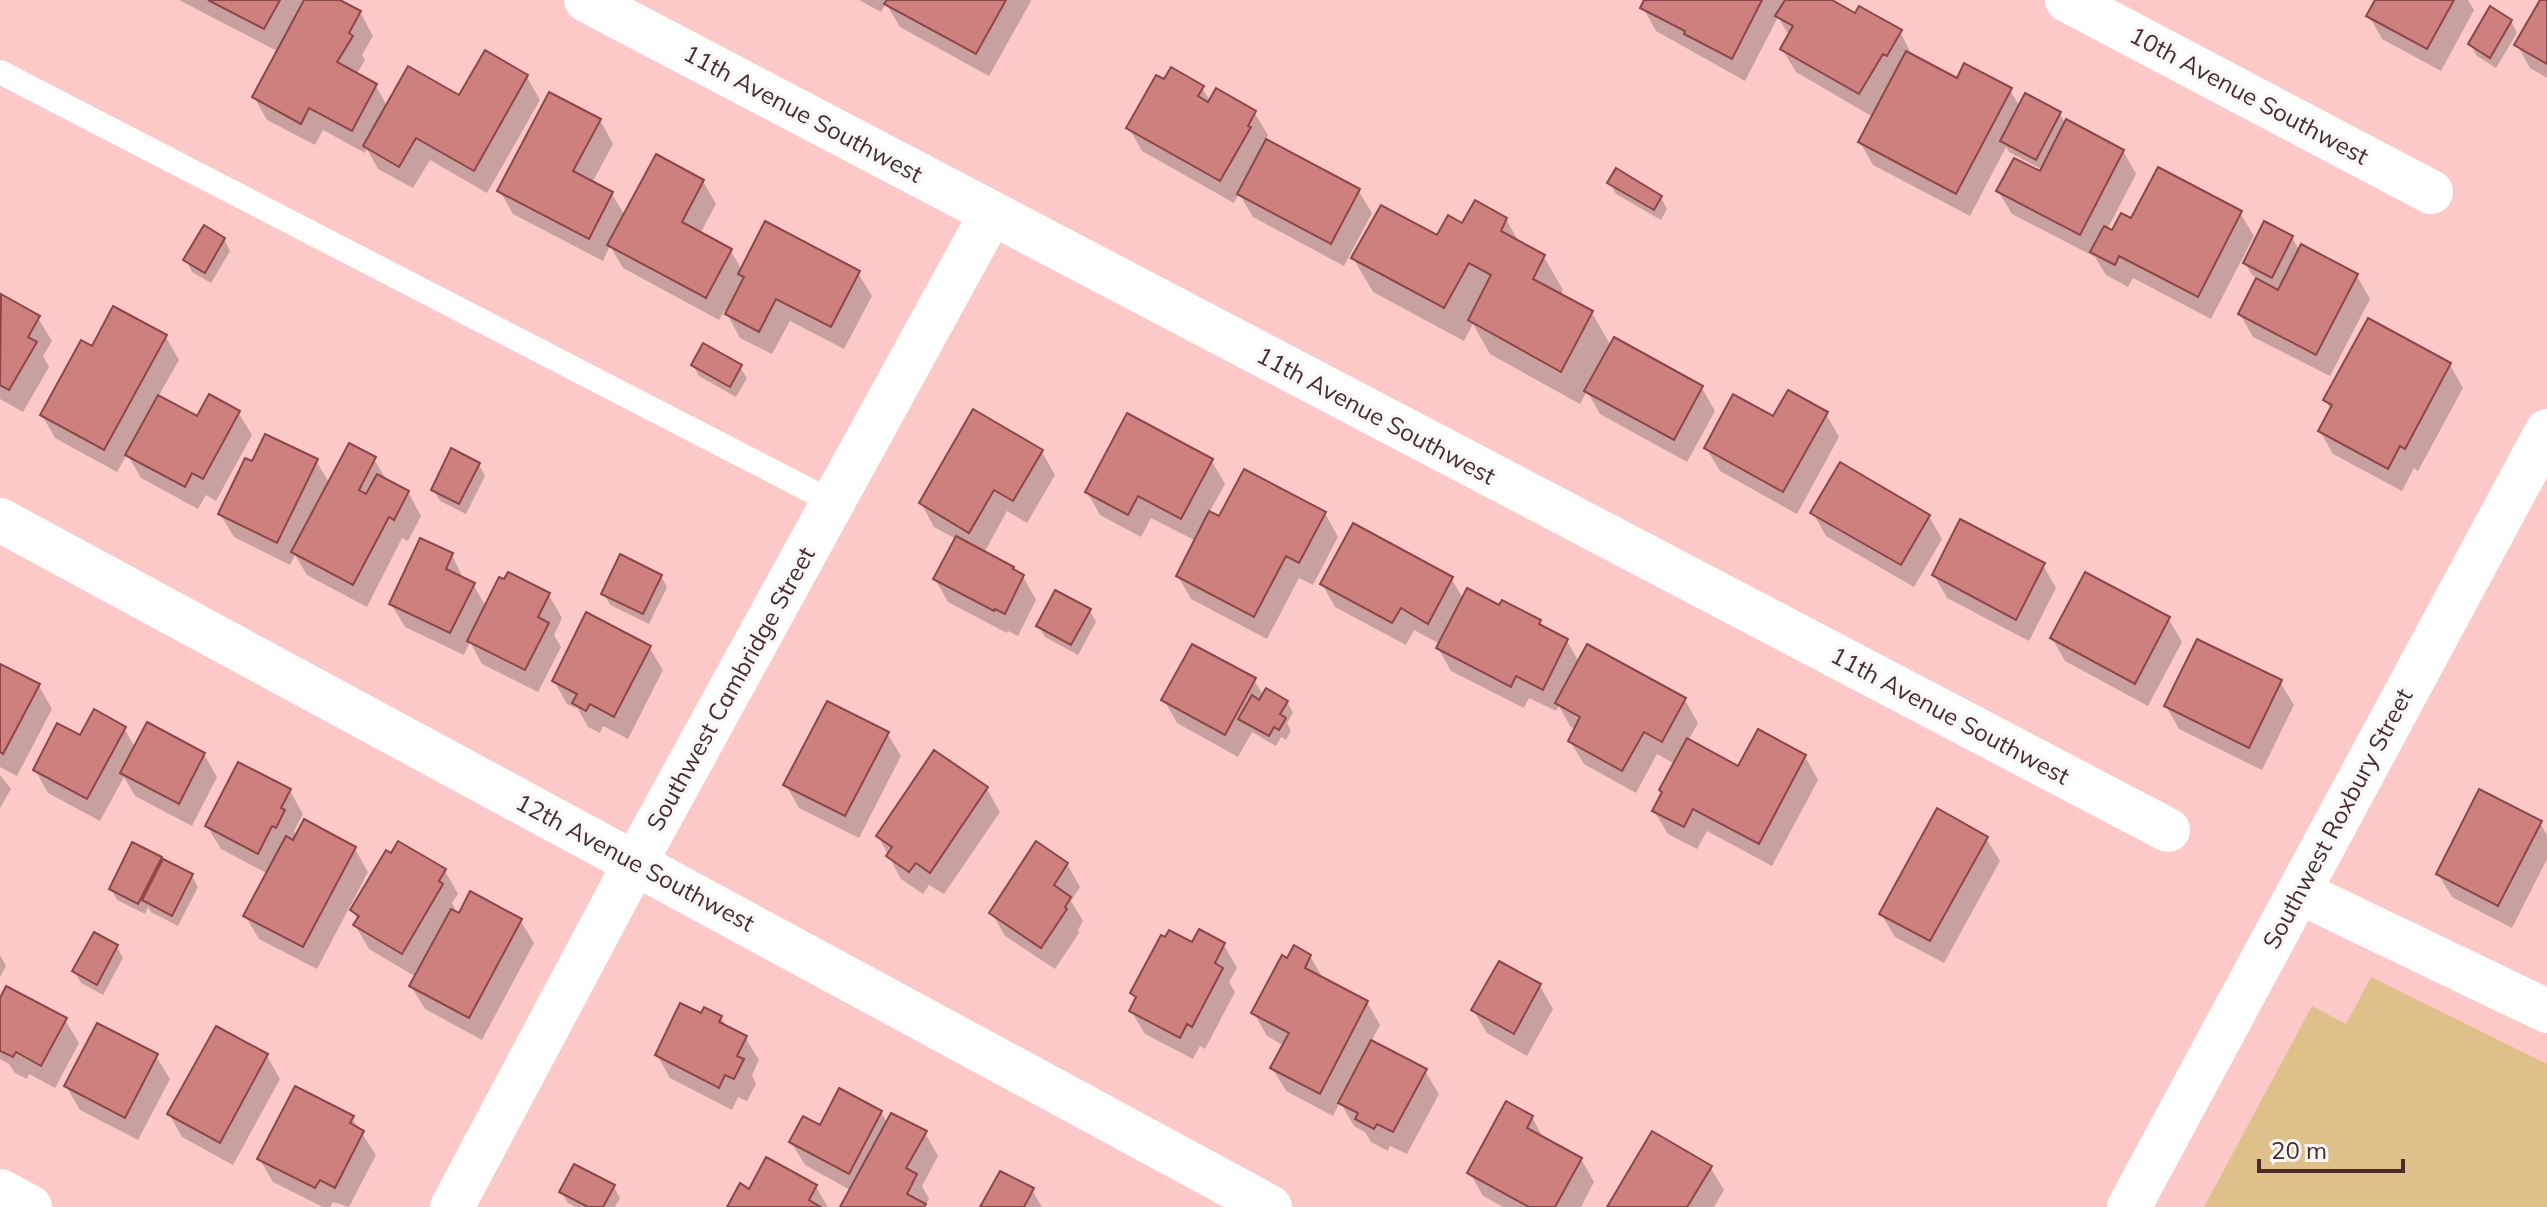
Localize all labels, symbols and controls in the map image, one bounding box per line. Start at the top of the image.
street label: 10th Avenue Southwest [2125,19,2374,171]
street label: 11th Avenue Southwest [679,37,928,189]
street label: 11th Avenue Southwest [1252,339,1501,491]
street label: Southwest Cambridge Street [639,541,821,836]
street label: 11th Avenue Southwest [1826,639,2075,791]
street label: Southwest Roxbury Street [2256,683,2419,954]
street label: 12th Avenue Southwest [511,786,760,938]
scale bar [2259,1123,2403,1173]
text: 20 m [2271,1135,2327,1165]

